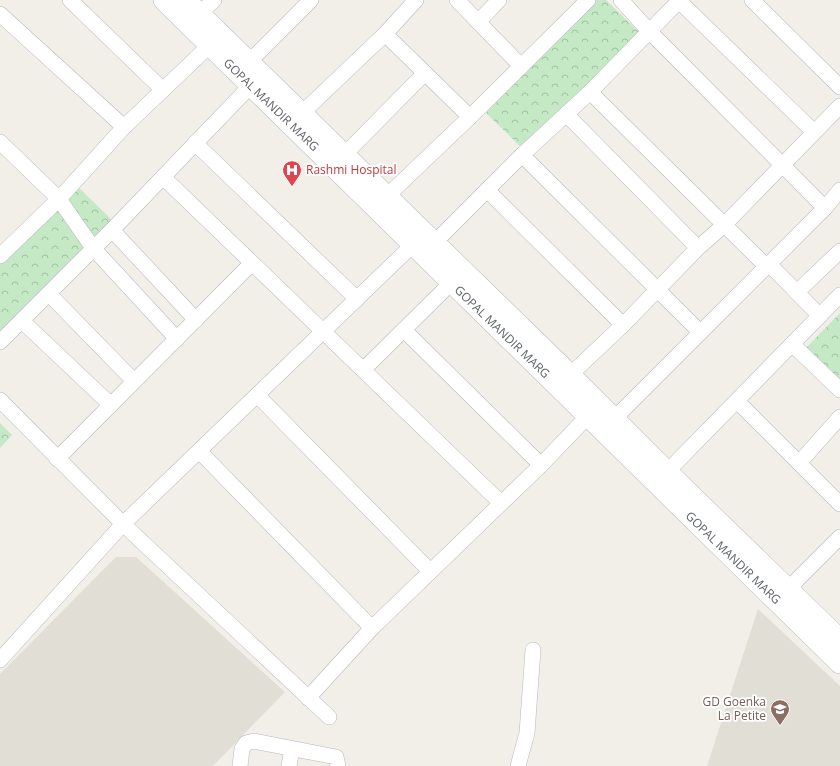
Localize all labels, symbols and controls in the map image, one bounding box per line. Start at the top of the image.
street label: GOPAL MANDIR MARG [220,54,323,155]
hospital icon: Rashmi Hospital [281,159,303,187]
place label: Rashmi Hospital [306,161,397,178]
street label: GOPAL MANDIR MARG [451,281,554,382]
street label: GOPAL MANDIR MARG [682,507,785,608]
place label: GD Goenka La Petite [702,693,766,724]
school or university icon: GD Goenka La Petite [769,698,791,726]

